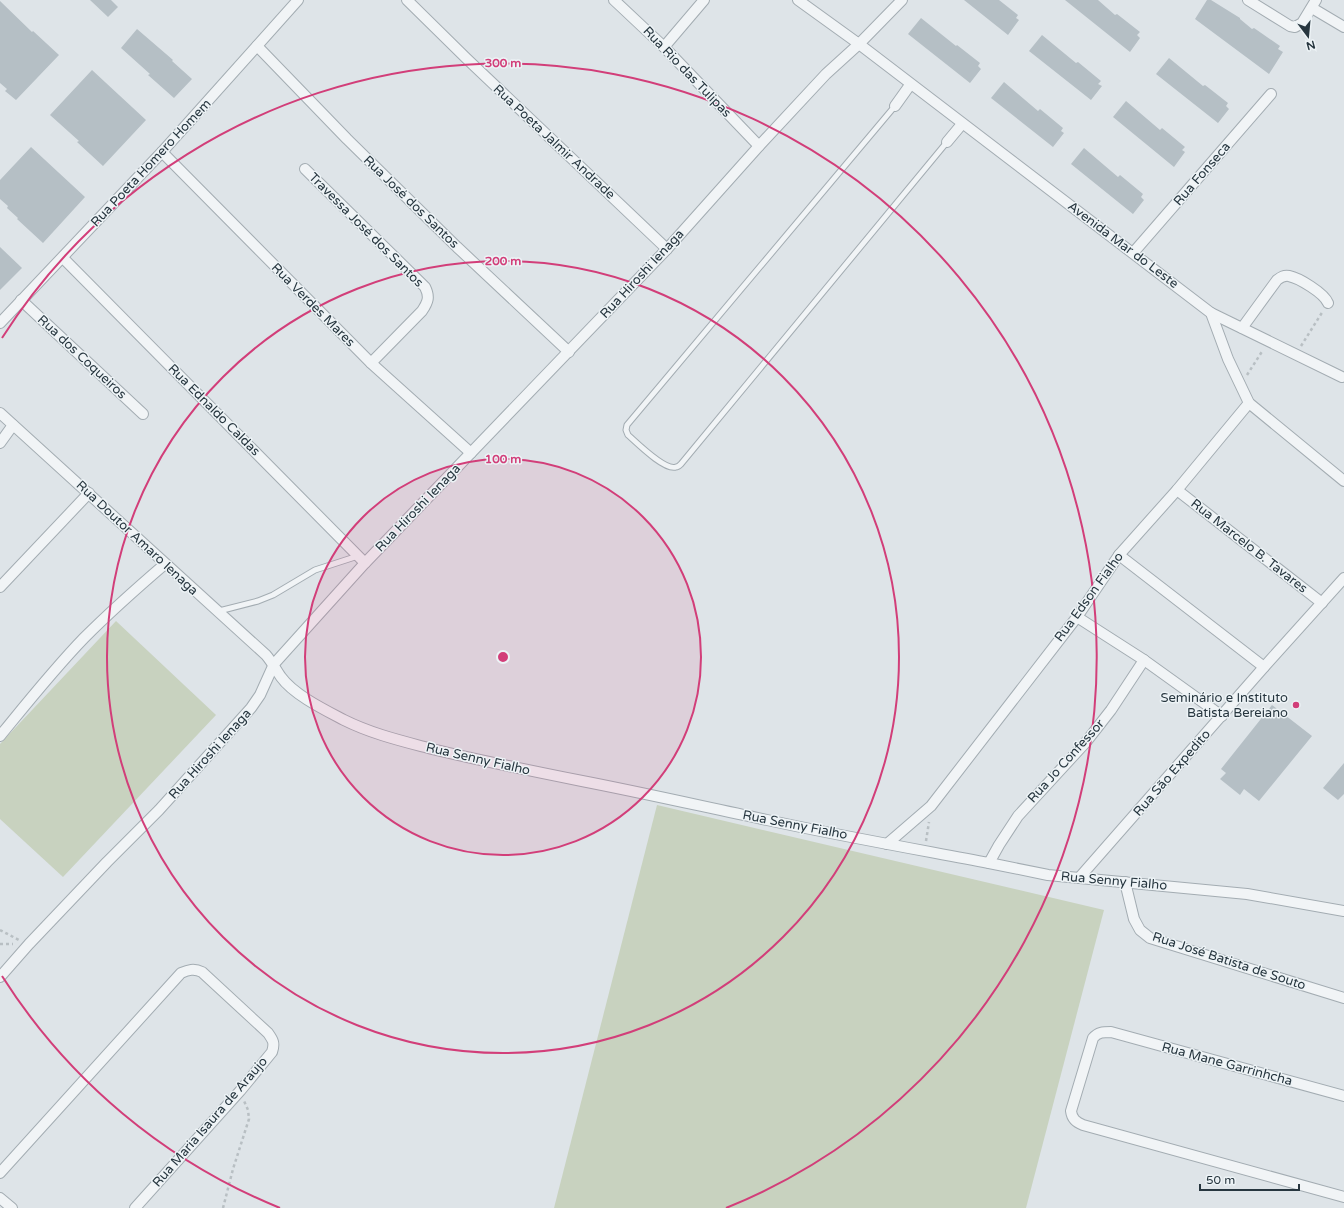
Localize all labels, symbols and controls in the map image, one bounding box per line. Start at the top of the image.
north arrow [1288,16,1328,56]
street label: Rua Rio das Tulipas [640,23,734,121]
text: N [1305,38,1317,53]
text: 300 m [485,56,521,70]
street label: Rua Poeta Jalmir Andrade [490,81,618,203]
street label: Rua Poeta Homero Homem [88,96,214,230]
street label: Rua Fonseca [1170,139,1234,209]
street label: Rua José dos Santos [360,152,462,252]
street label: Travessa José dos Santos [305,169,427,291]
street label: Avenida Mar do Leste [1065,198,1181,292]
street label: Rua Hiroshi Ienaga [597,226,687,322]
text: 200 m [485,254,521,268]
street label: Rua Verdes Mares [268,260,358,350]
street label: Rua dos Coqueiros [34,312,130,402]
street label: Rua Ednaldo Caldas [165,361,263,459]
text: 100 m [485,452,521,466]
street label: Rua Hiroshi Ienaga [372,461,464,555]
street label: Rua Doutor Amaro Ienaga [73,477,201,599]
street label: Rua Marcelo B. Tavares [1188,496,1310,596]
street label: Rua Edson Fialho [1051,549,1127,645]
centre of rings [496,650,510,664]
place label: Seminário e Instituto Batista Bereiano [1160,690,1288,721]
marker: Seminário e Instituto Batista Bereiano [1291,700,1301,710]
street label: Rua Hiroshi Ienaga [165,706,255,802]
street label: Rua Jo Confessor [1024,716,1108,806]
street label: Rua São Expedito [1130,726,1214,820]
street label: Rua Senny Fialho [424,739,532,779]
street label: Rua Senny Fialho [741,807,849,843]
street label: Rua Senny Fialho [1060,868,1168,894]
street label: Rua José Batista de Souto [1150,929,1308,993]
street label: Rua Mane Garrinhcha [1160,1039,1294,1089]
street label: Rua Maria Isaura de Araujo [149,1054,271,1190]
scale bar [1200,1166,1299,1192]
text: 50 m [1206,1173,1235,1187]

